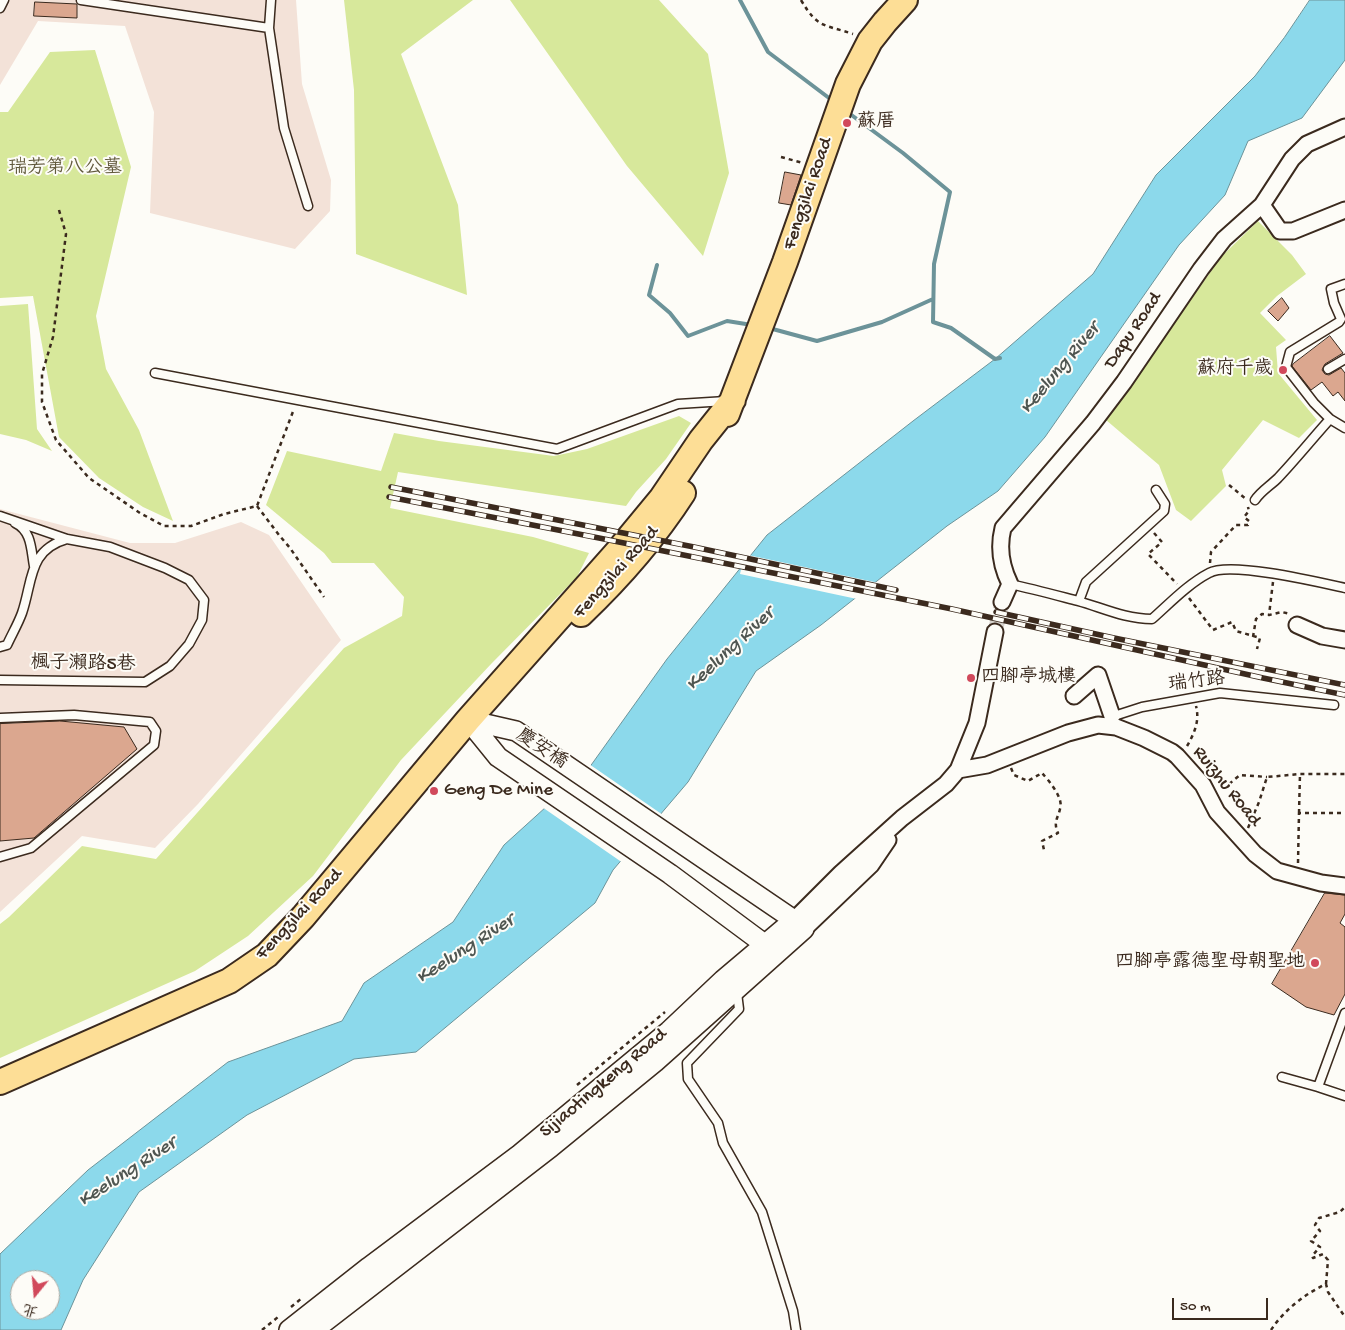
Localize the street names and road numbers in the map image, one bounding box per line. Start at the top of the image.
street label: Fengzilai Road [779,135,839,253]
street label: Dapu Road [1100,288,1168,374]
street label: Fengzilai Road [569,522,665,624]
street label: 楓子瀨路5巷 [30,653,136,677]
street label: 瑞竹路 [1167,668,1227,698]
street label: 慶安橋 [511,725,571,775]
street label: Ruizhu Road [1187,742,1265,832]
street label: Fengzilai Road [252,865,348,965]
street label: Sijiaotingkeng Road [536,1024,672,1144]

